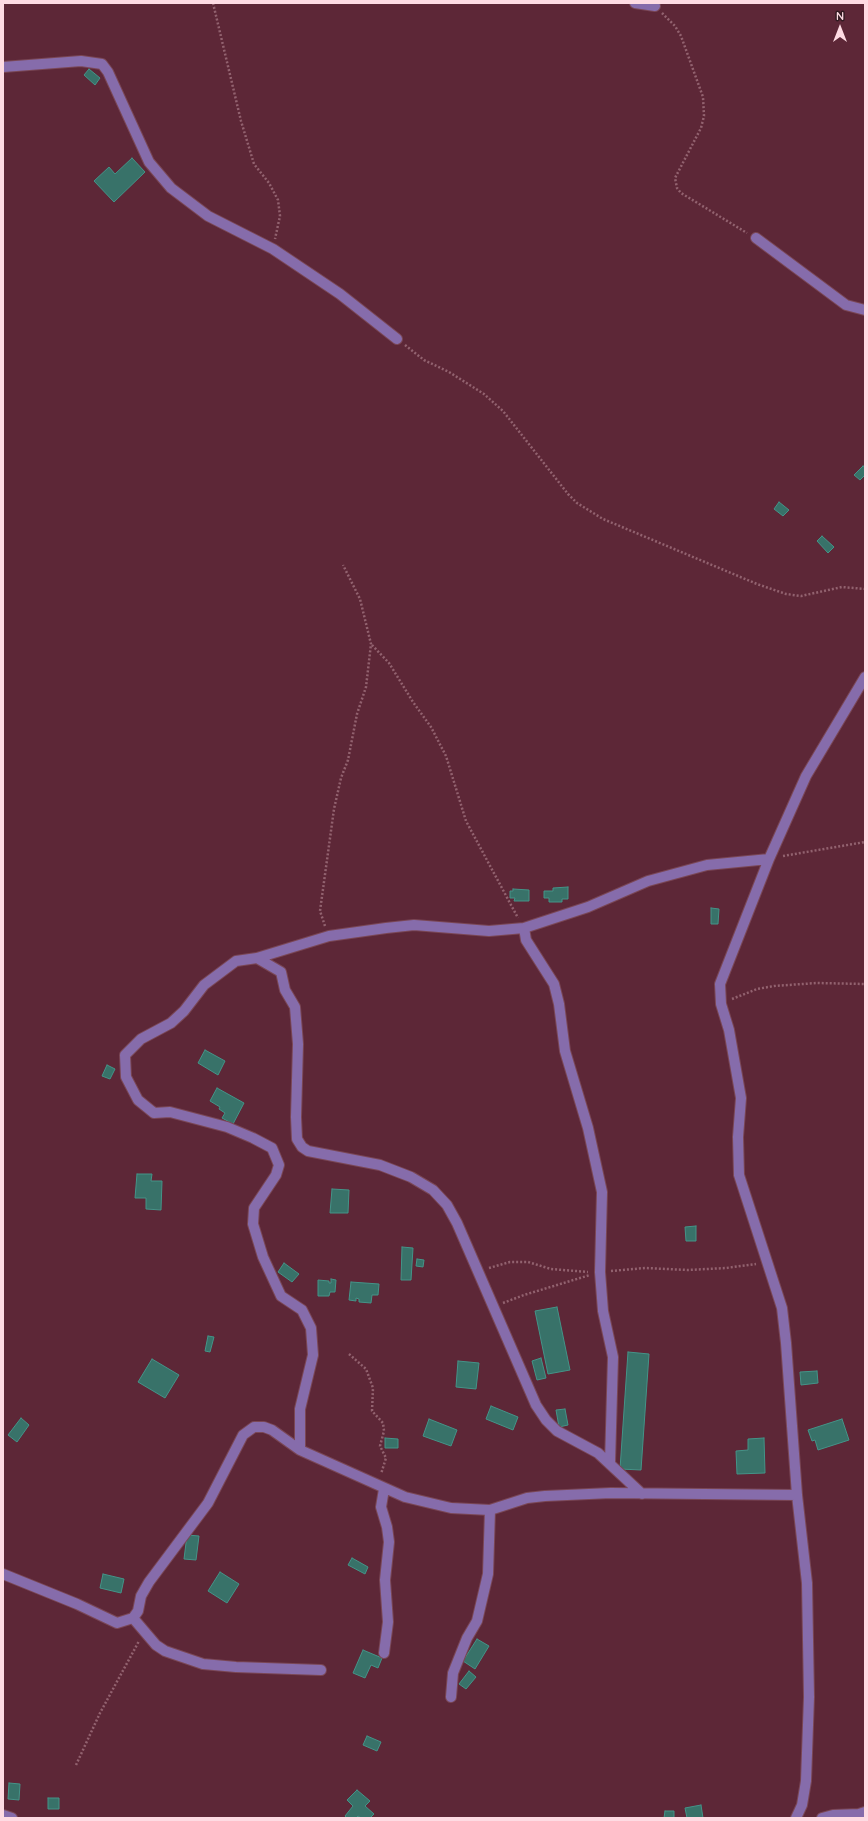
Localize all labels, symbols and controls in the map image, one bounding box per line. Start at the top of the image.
north arrow [820,8,860,48]
text: N [836,9,844,23]

